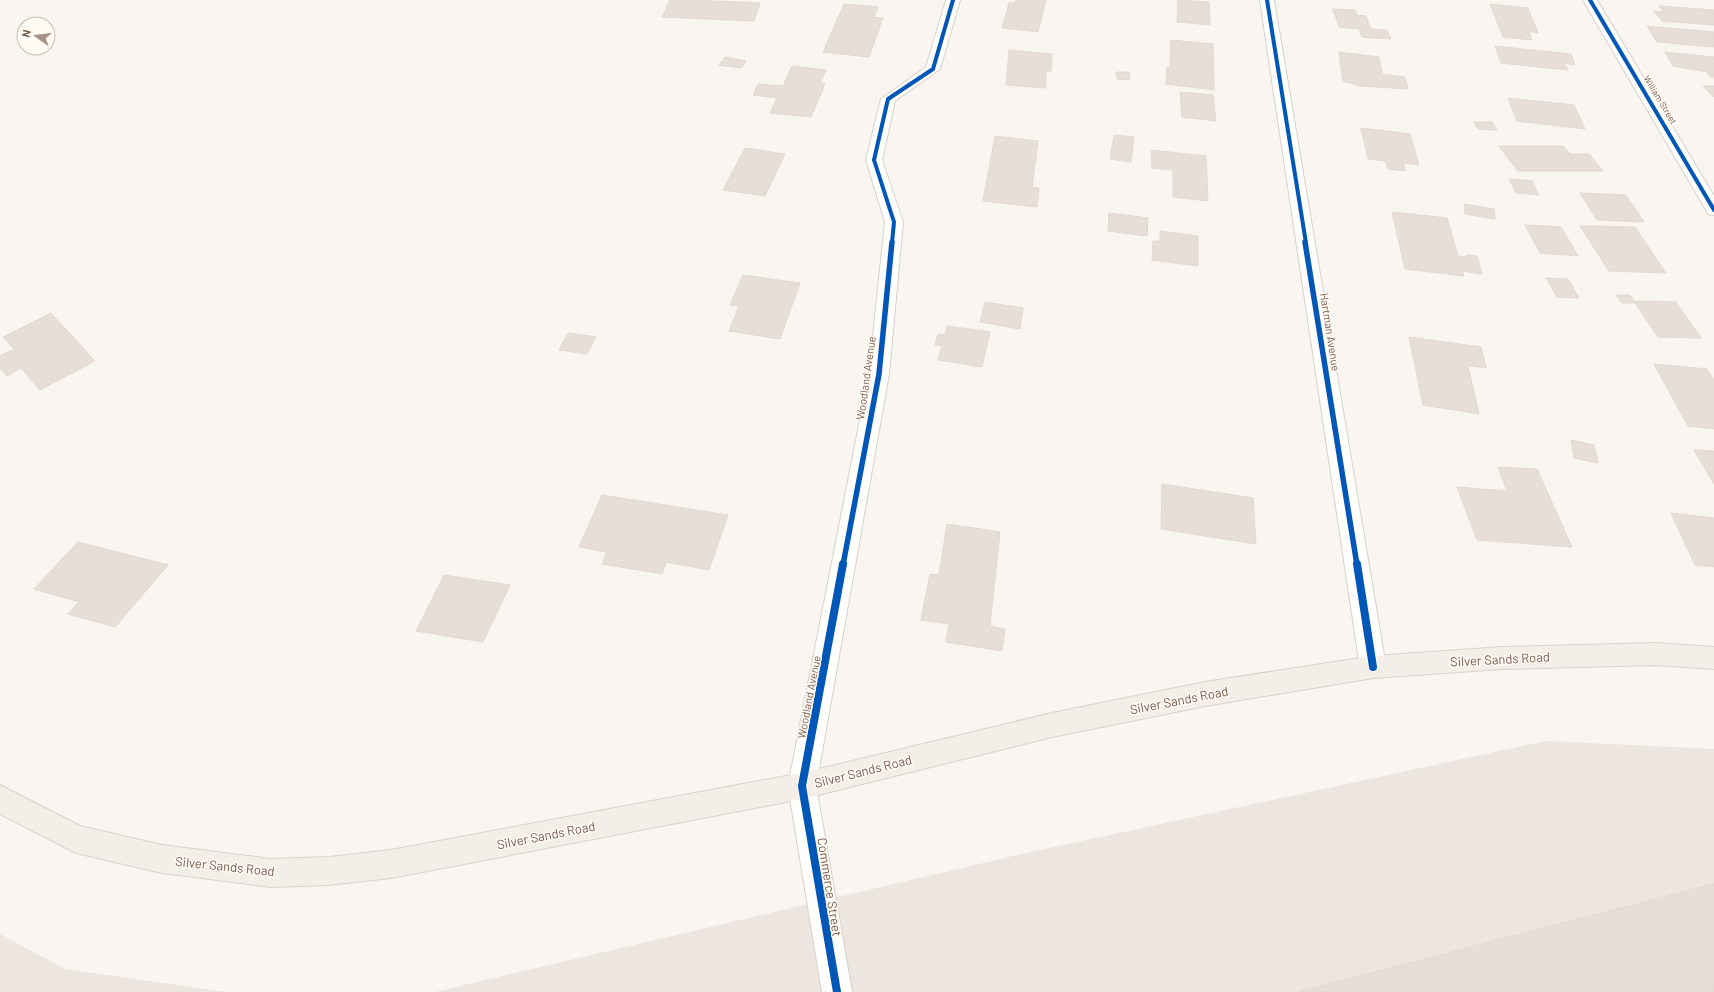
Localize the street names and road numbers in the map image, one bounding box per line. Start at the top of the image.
street label: William Street [1642,73,1679,126]
street label: Hartman Avenue [1318,292,1343,372]
street label: Woodland Avenue [853,335,878,421]
street label: Silver Sands Road [1450,648,1550,670]
street label: Woodland Avenue [794,654,823,740]
street label: Silver Sands Road [1128,683,1230,717]
street label: Silver Sands Road [813,751,913,791]
street label: Silver Sands Road [495,818,597,852]
street label: Commerce Street [814,837,846,937]
street label: Silver Sands Road [174,853,276,879]

